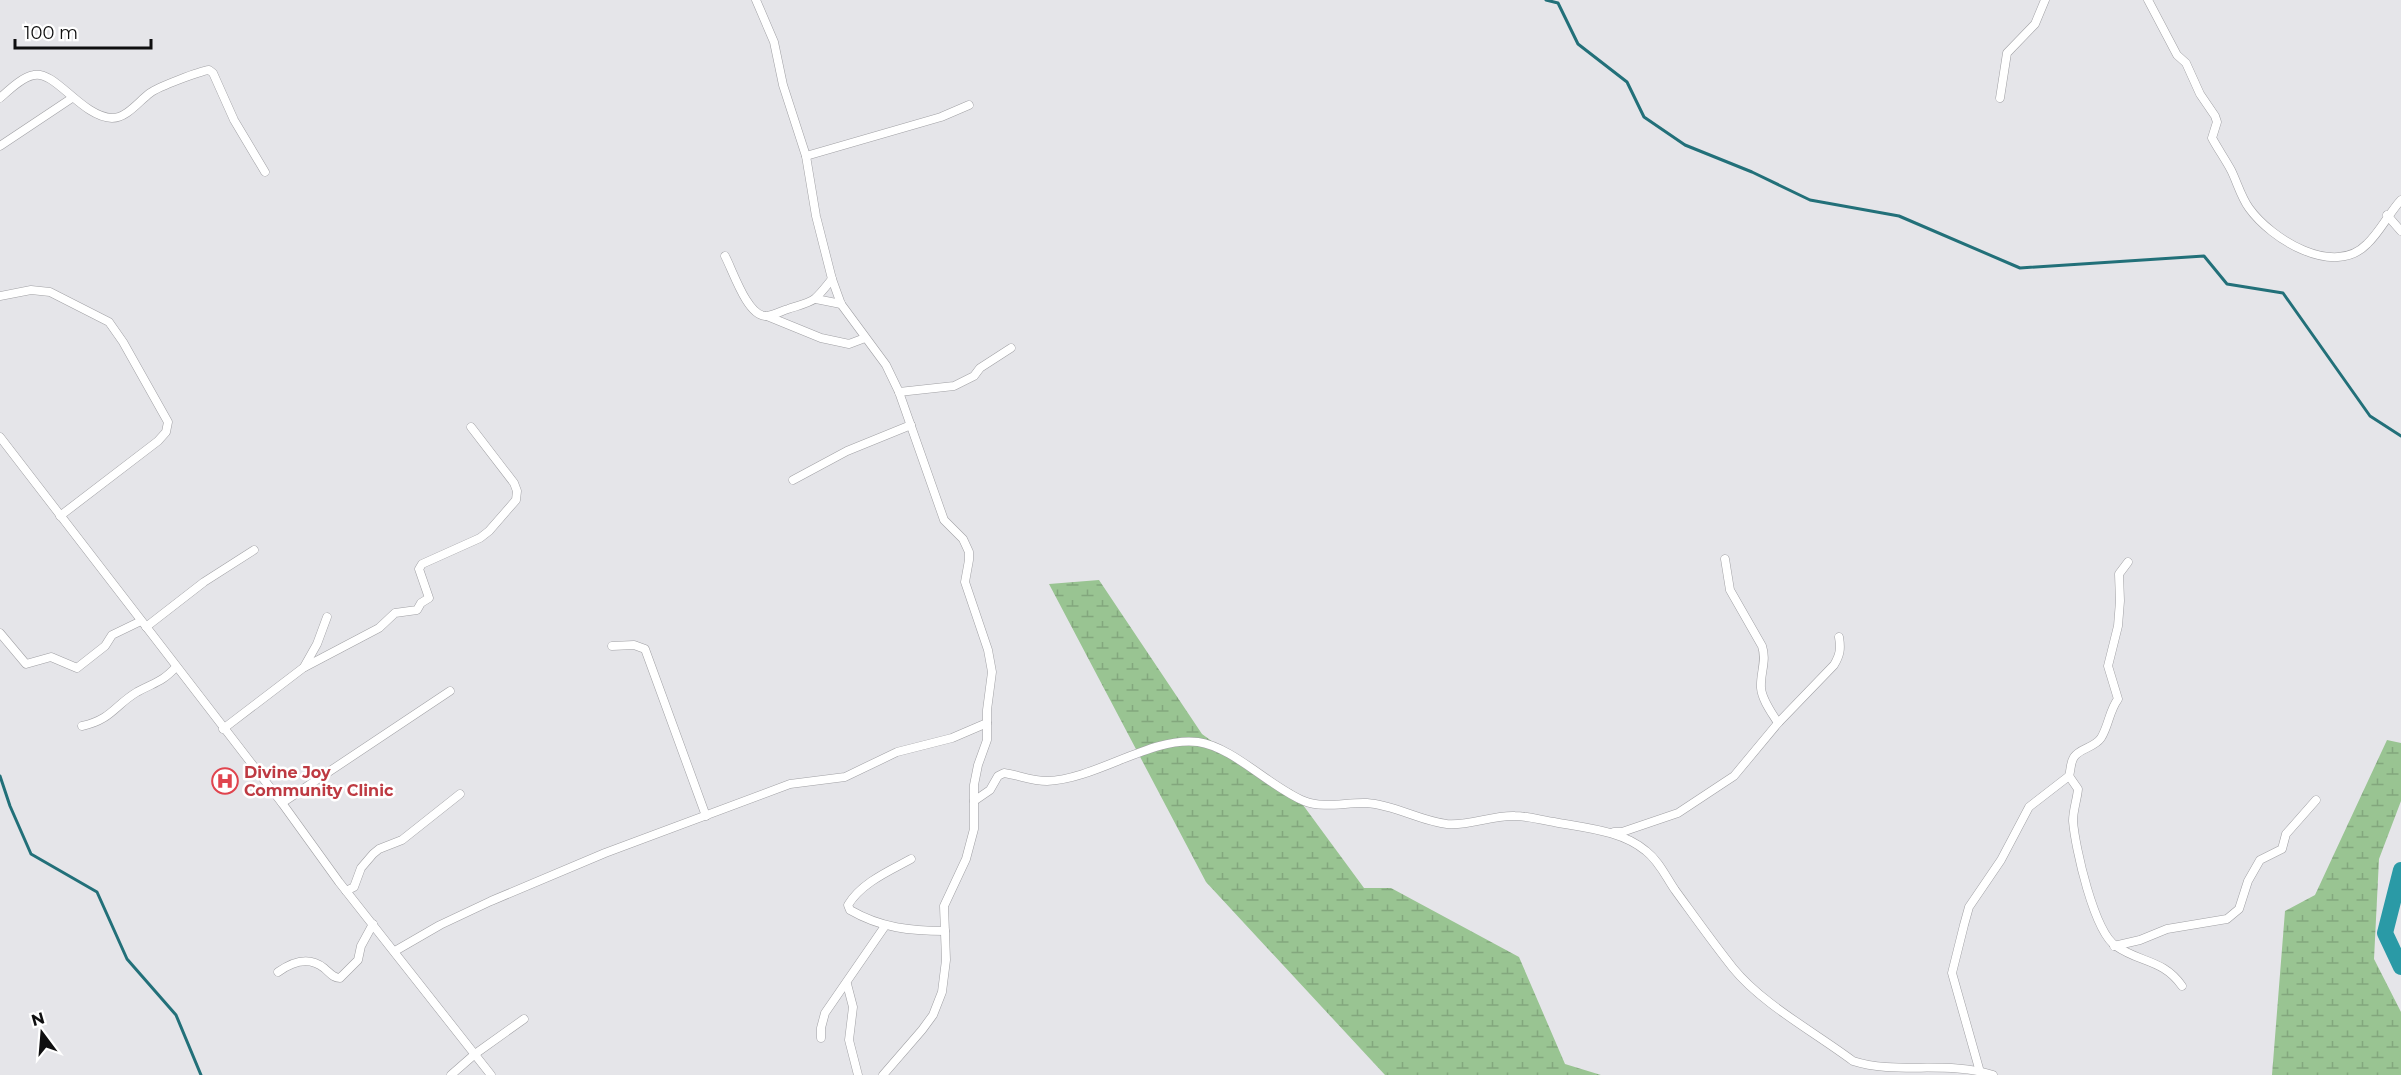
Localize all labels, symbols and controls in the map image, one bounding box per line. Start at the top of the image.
scale bar [15,12,152,50]
text: 100 m [24,22,78,44]
place label: Divine Joy Community Clinic [244,763,394,800]
hospital icon: Divine Joy Community Clinic [210,766,240,796]
north arrow [12,1003,72,1063]
text: N [29,1008,47,1030]

